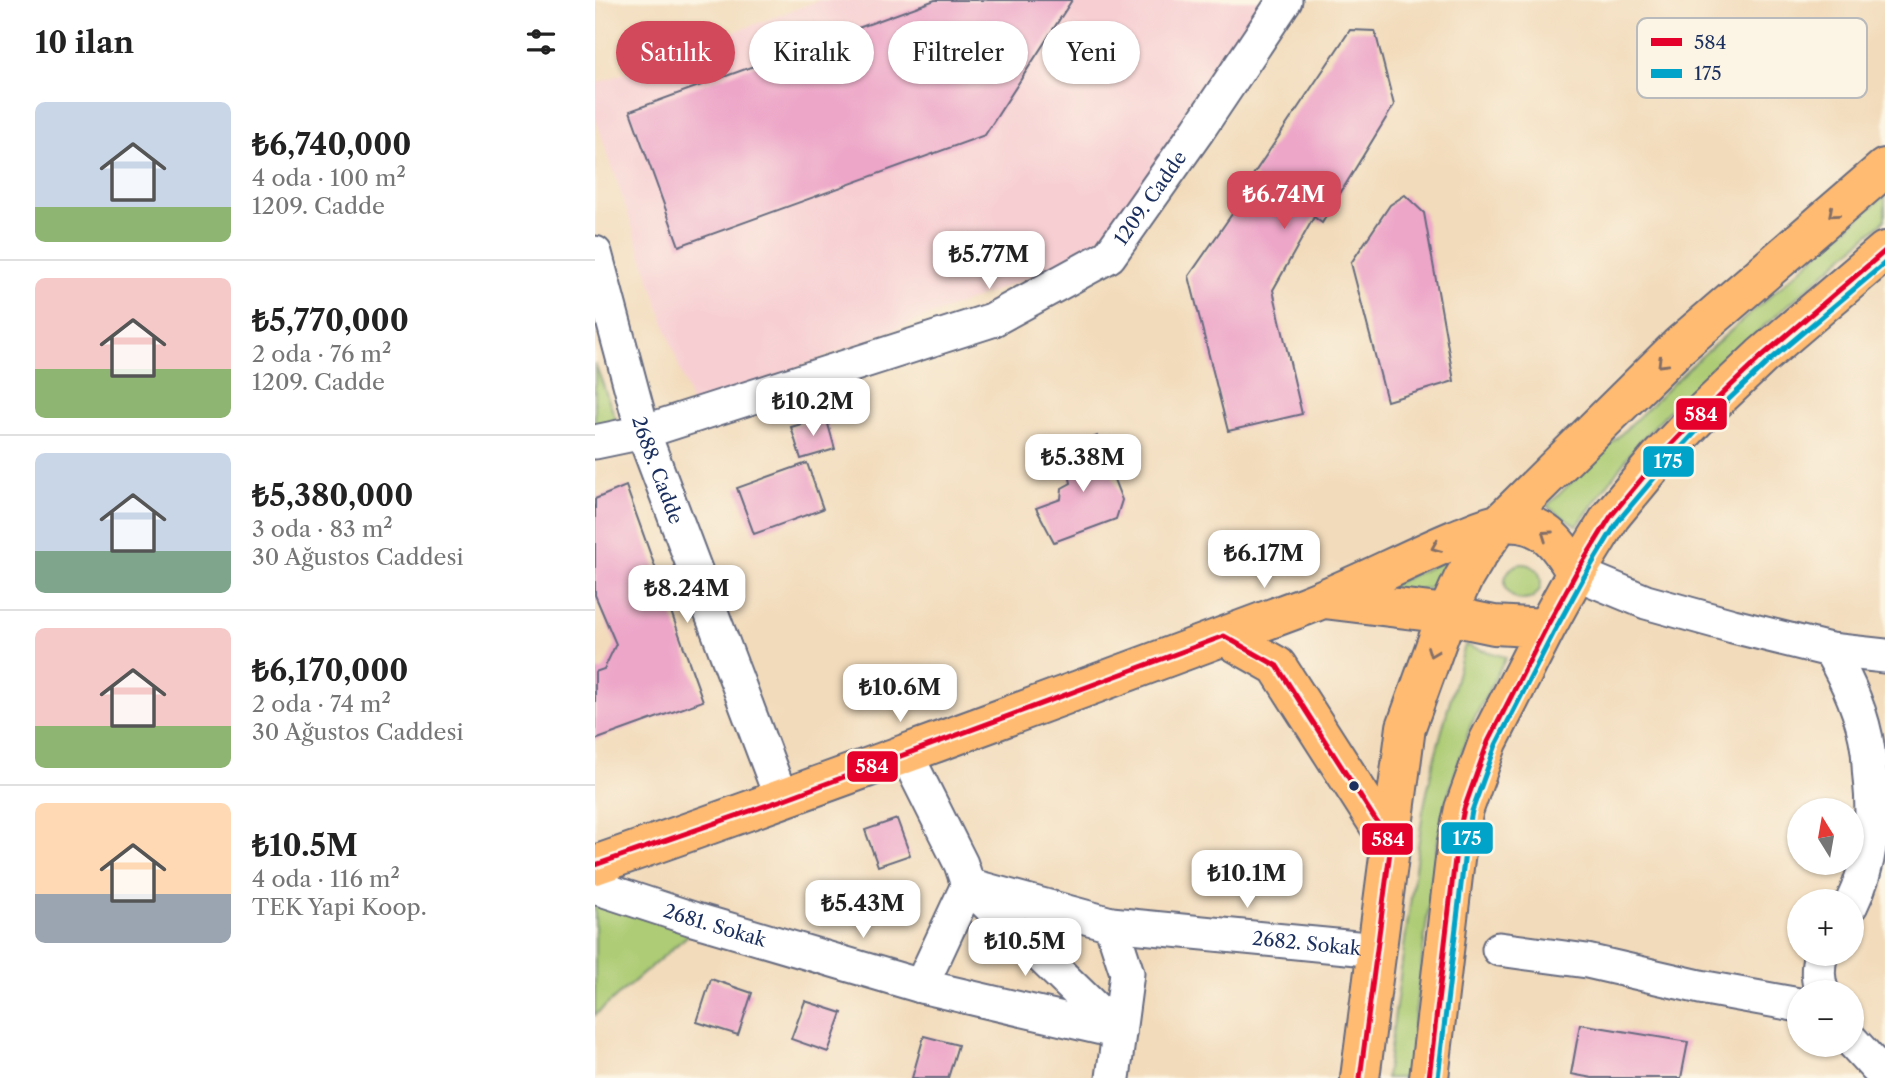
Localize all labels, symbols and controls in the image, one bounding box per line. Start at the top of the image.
legend [1637,18,1867,98]
chip: Satılık [616,21,735,84]
chip: Kiralık [749,21,874,84]
chip: Filtreler [888,21,1028,84]
chip: Yeni [1042,21,1140,84]
icon: filters [522,23,560,61]
text: 10 ilan [35,24,134,61]
text: 584 [1694,31,1727,54]
text: 175 [1694,62,1722,85]
text: ₺6,740,000 [252,126,411,163]
icon: home [91,130,175,214]
street label: 1209. Cadde [1109,147,1191,250]
text: 4 oda · 100 m² [252,164,406,192]
pin: ₺6.74M [1227,172,1341,231]
text: ₺6.74M [1243,180,1325,208]
text: 1209. Cadde [252,192,385,220]
one-way arrow [1829,205,1842,217]
pin: ₺5.77M [932,232,1046,291]
text: ₺5.77M [949,240,1029,268]
text: ₺5,770,000 [252,302,409,339]
icon: home [91,306,175,390]
text: 2 oda · 76 m² [252,340,391,368]
one-way arrow [1658,355,1671,368]
text: 1209. Cadde [252,368,385,396]
pin: ₺10.2M [756,378,870,438]
text: ₺10.2M [772,387,854,415]
line badge: 584 [1675,397,1728,431]
text: 584 [1684,403,1718,426]
street label: 2688. Cadde [627,414,688,527]
pin: ₺5.38M [1026,434,1140,494]
text: ₺5.38M [1041,443,1125,471]
line badge: 175 [1642,445,1695,478]
text: 175 [1654,450,1682,473]
text: ₺5,380,000 [252,477,413,514]
icon: home [91,481,175,565]
text: 3 oda · 83 m² [252,515,393,543]
pin: ₺6.17M [1207,530,1321,590]
one-way arrow [1541,531,1554,543]
text: ₺6.17M [1224,539,1304,567]
one-way arrow [1430,539,1442,553]
text: 30 Ağustos Caddesi [252,543,464,571]
pin: ₺8.24M [630,566,744,625]
text: ₺8.24M [644,574,730,602]
one-way arrow [1426,645,1440,657]
text: ₺6,170,000 [252,652,408,689]
icon: home [91,656,175,740]
pin: ₺10.6M [843,664,957,724]
text: ₺10.6M [859,673,941,701]
text: 2 oda · 74 m² [252,690,391,718]
text: 30 Ağustos Caddesi [252,718,464,746]
line badge: 584 [846,750,899,783]
text: 584 [855,755,889,778]
unlabelled marker [1347,779,1361,793]
north arrow [1787,798,1864,875]
map controls [1787,798,1864,1057]
line badge: 175 [1440,821,1494,855]
line badge: 584 [1361,822,1414,856]
text: ₺10.5M [252,827,358,864]
text: 175 [1453,827,1481,850]
text: 584 [1371,828,1405,851]
icon: home [91,831,175,915]
pin: ₺10.1M [1190,850,1304,910]
text: ₺10.1M [1208,859,1286,887]
text: 4 oda · 116 m² [252,865,400,893]
pin: ₺5.43M [806,880,920,940]
text: ₺5.43M [821,889,905,917]
button: + [1787,889,1864,966]
text: TEK Yapi Koop. [252,893,427,921]
street label: 2681. Sokak [661,899,770,952]
pin: ₺10.5M [968,918,1082,978]
text: ₺10.5M [984,927,1066,955]
street label: 2682. Sokak [1251,927,1363,960]
button: − [1787,980,1864,1057]

